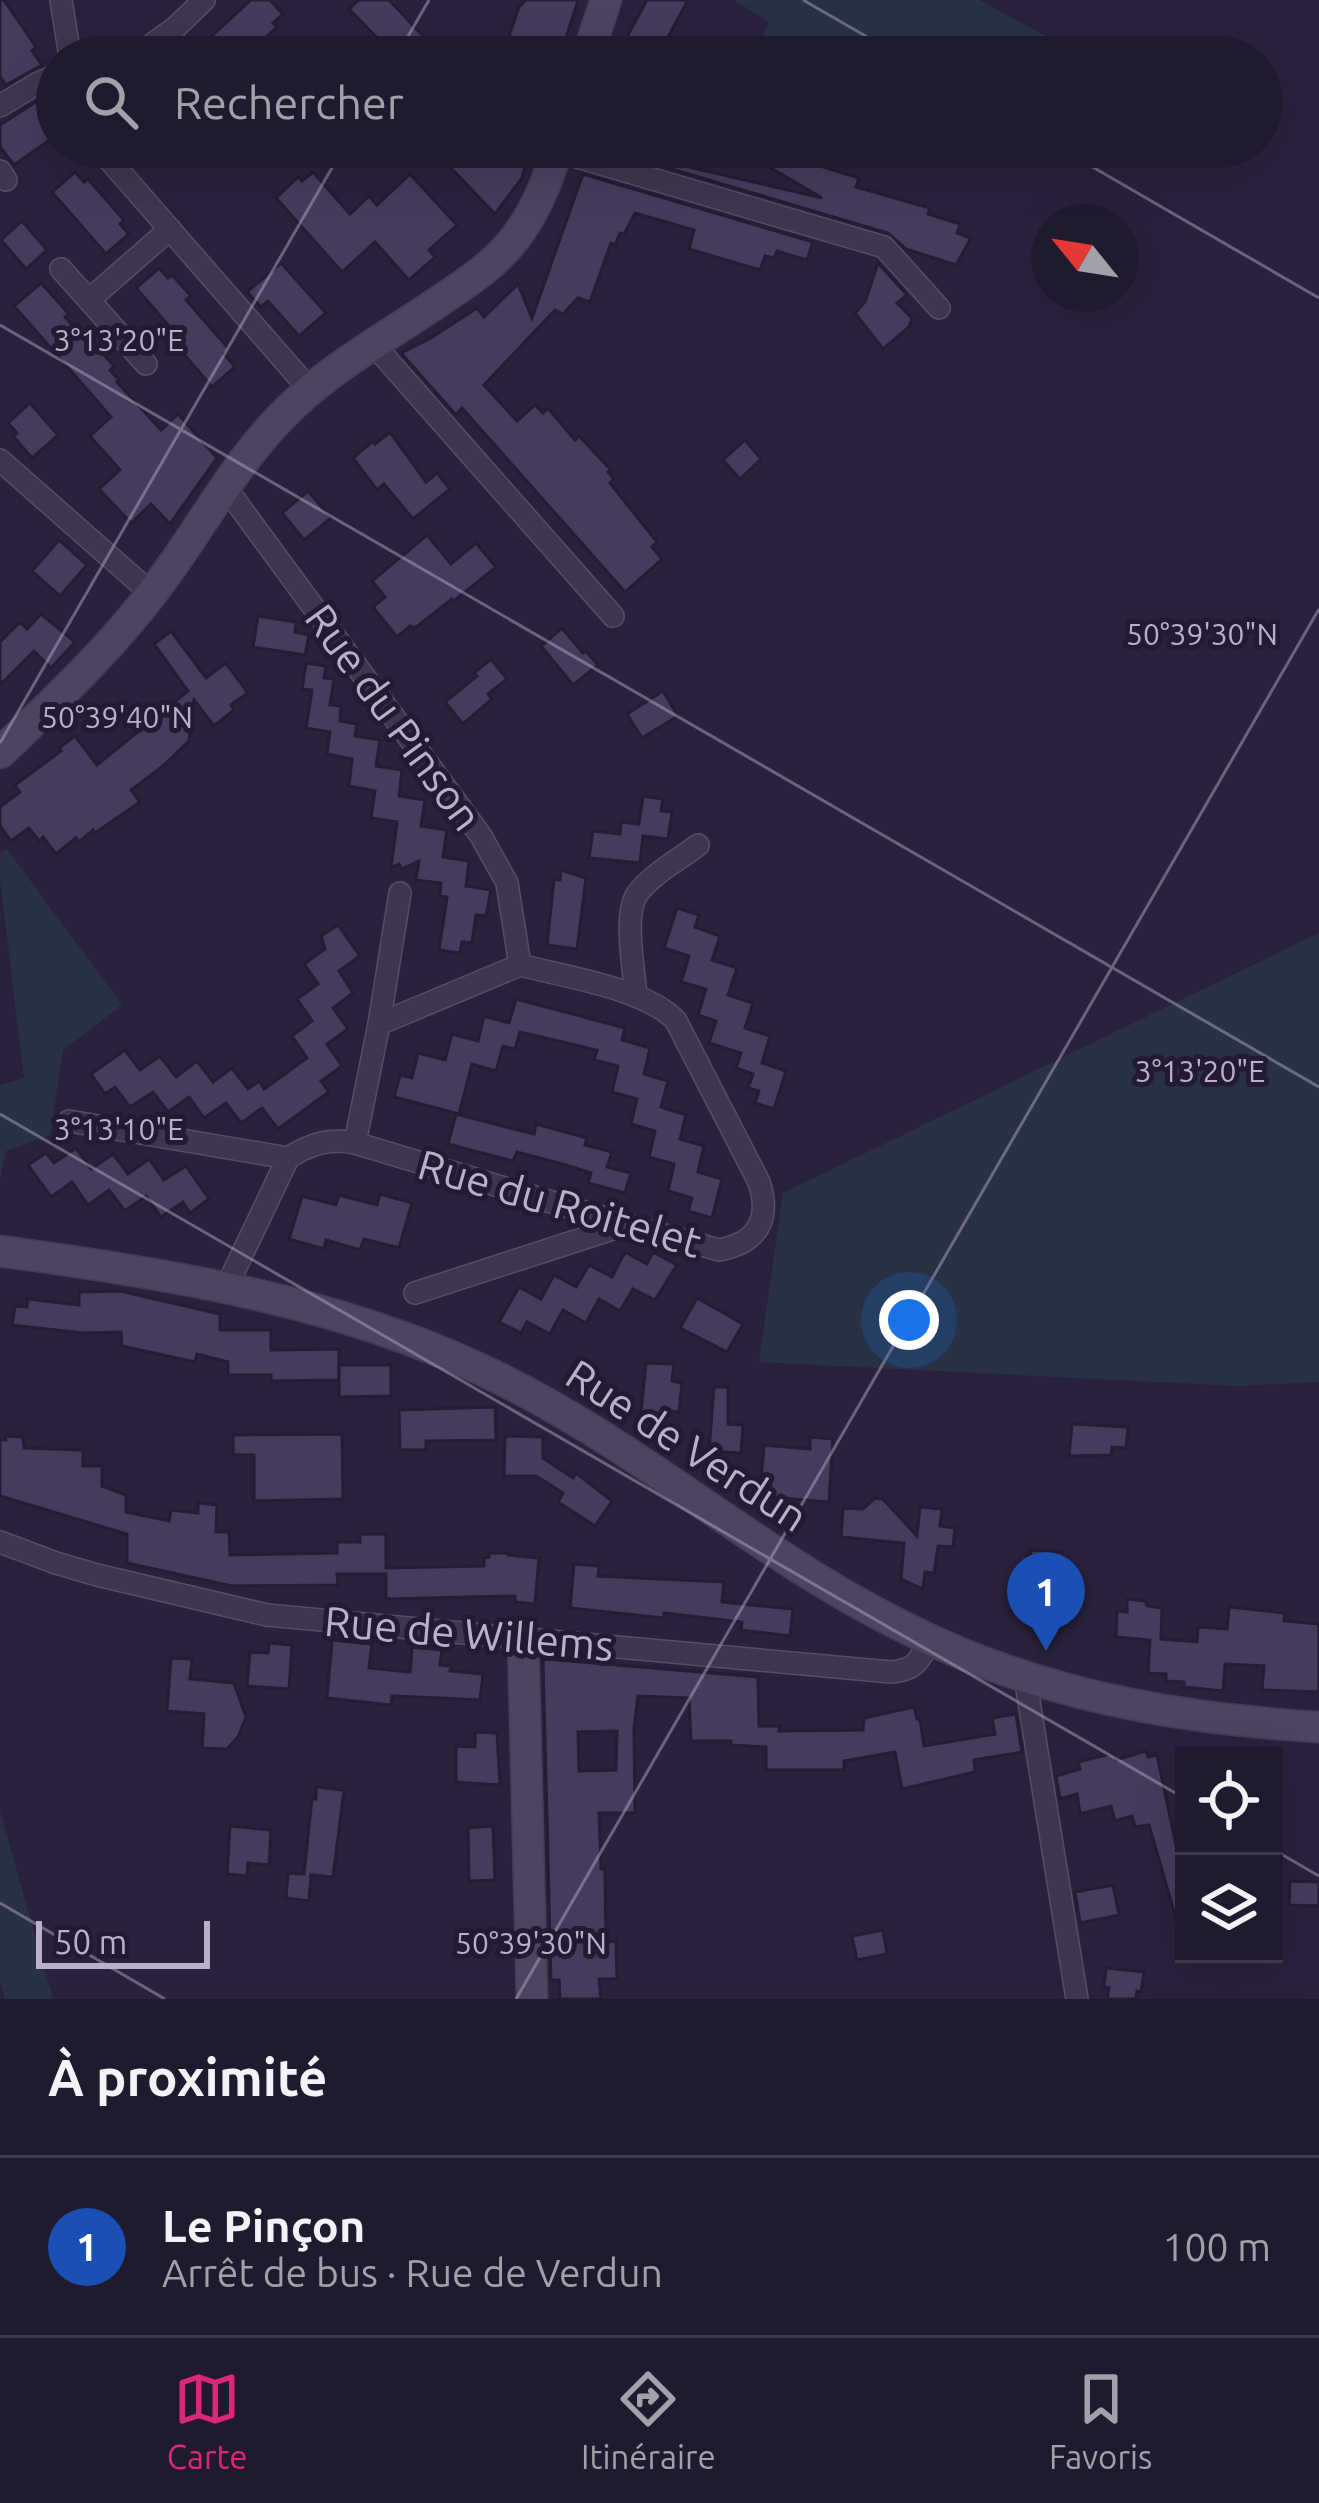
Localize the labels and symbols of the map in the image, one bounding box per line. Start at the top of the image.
north arrow [1031,204,1139,312]
text: 3°13'20"E [54,323,184,357]
street label: Rue du Pinson [296,595,492,839]
text: 50°39'30"N [1126,617,1278,651]
text: 50°39'40"N [41,700,193,734]
text: 3°13'20"E [1135,1054,1265,1088]
text: 3°13'10"E [54,1112,184,1146]
street label: Rue du Roitelet [413,1140,707,1266]
your location [879,1290,939,1350]
street label: Rue de Verdun [558,1350,816,1540]
pin: 1 [1007,1552,1085,1651]
street label: Rue de Willems [323,1597,615,1669]
scale bar [36,1915,210,1968]
text: 50°39'30"N [455,1926,607,1960]

